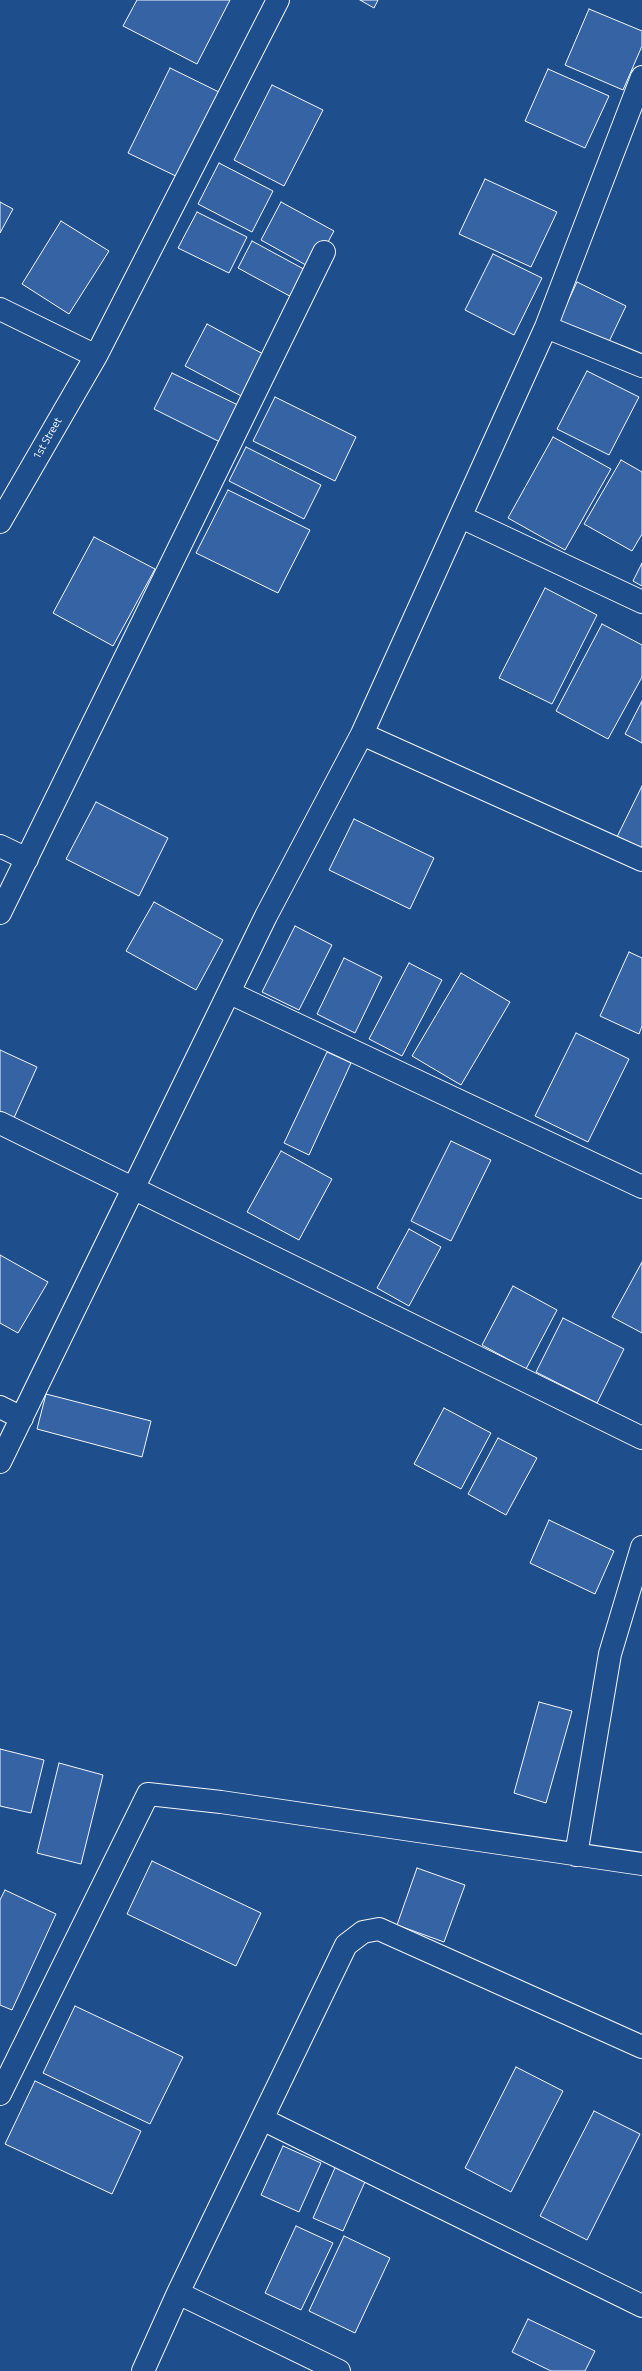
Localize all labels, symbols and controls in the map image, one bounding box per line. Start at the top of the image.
street label: 1st Street [31,416,65,462]

